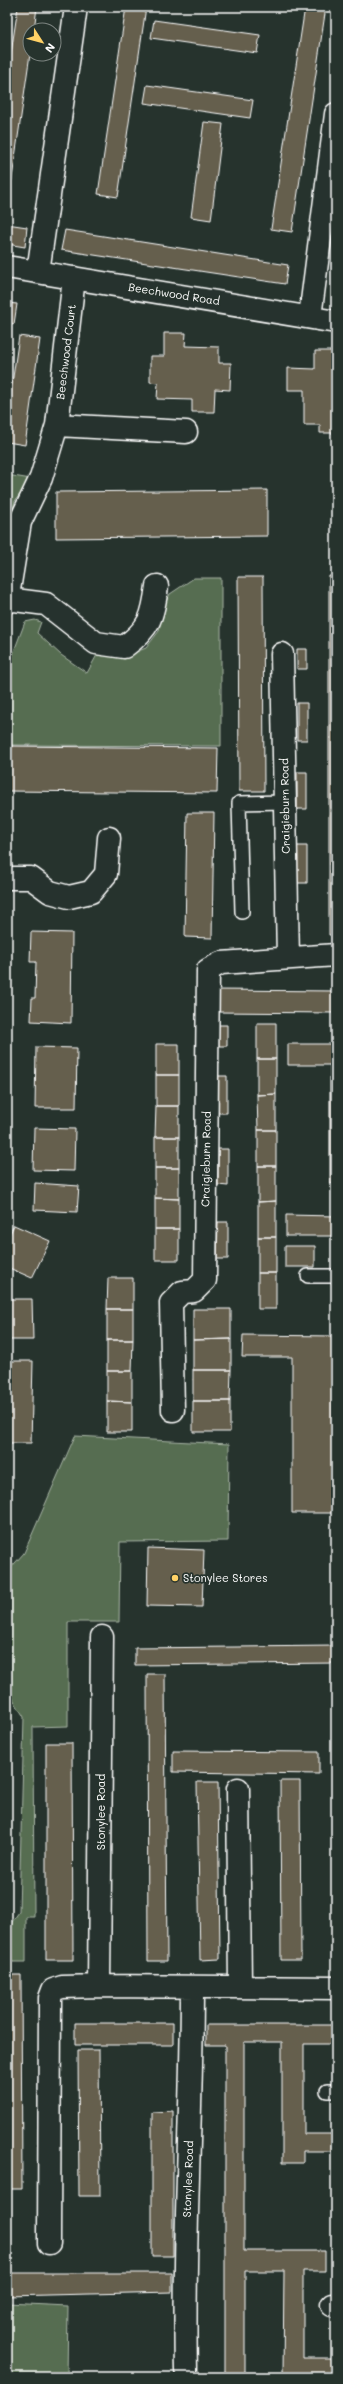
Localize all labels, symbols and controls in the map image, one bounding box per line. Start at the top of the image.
north arrow [22,22,62,62]
text: N [42,40,59,56]
street label: Beechwood Road [127,279,221,308]
street label: Beechwood Court [52,303,79,400]
street label: Craigieburn Road [276,758,293,854]
street label: Craigieburn Road [197,1111,214,1207]
place label: Stonylee Stores [183,1570,268,1585]
marker: Stonylee Stores [170,1573,180,1583]
street label: Stonylee Road [93,1774,108,1850]
street label: Stonylee Road [179,2140,196,2218]

